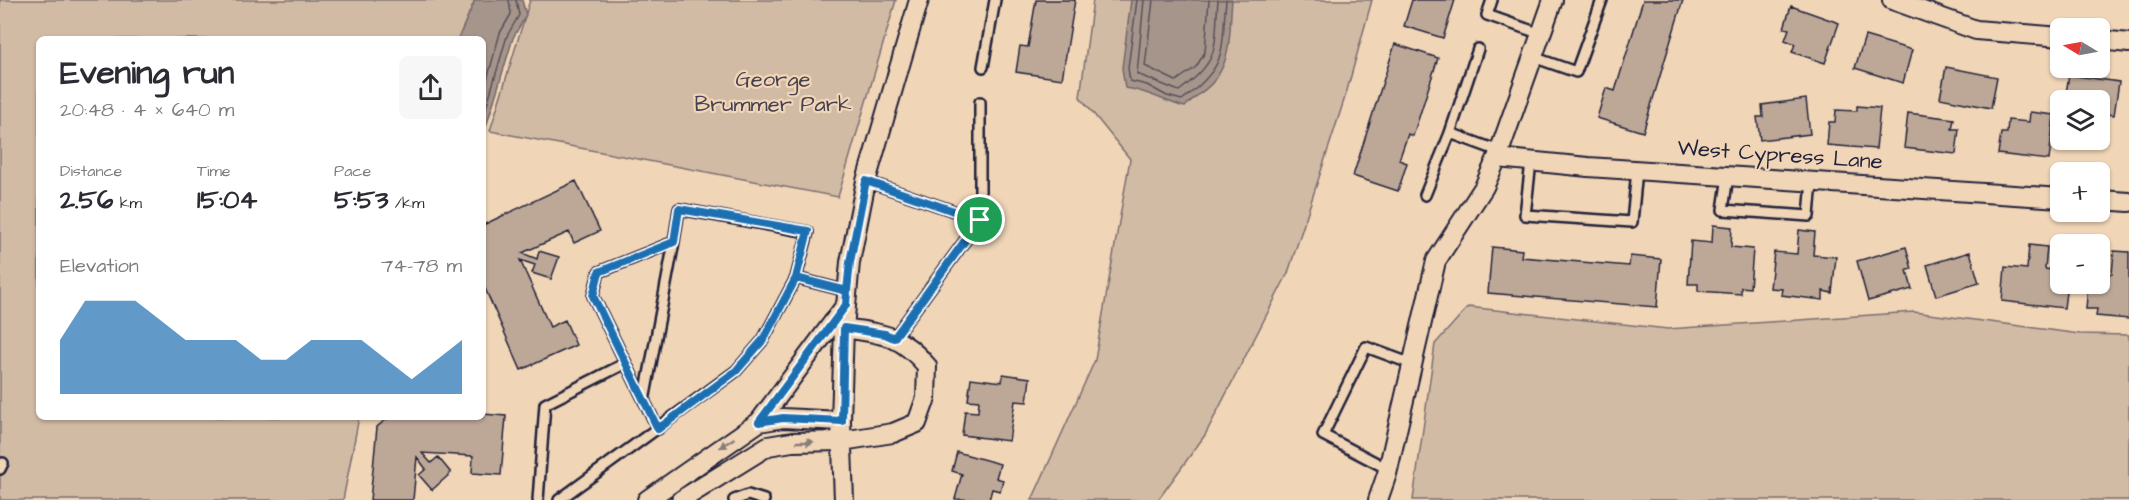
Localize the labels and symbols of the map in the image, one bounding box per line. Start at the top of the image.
north arrow [2050,18,2110,78]
park label: George Brummer Park [695,64,852,120]
street label: West Cypress Lane [1676,132,1884,179]
pin [954,194,1005,245]
one-way arrow [719,437,735,449]
one-way arrow [796,437,815,447]

